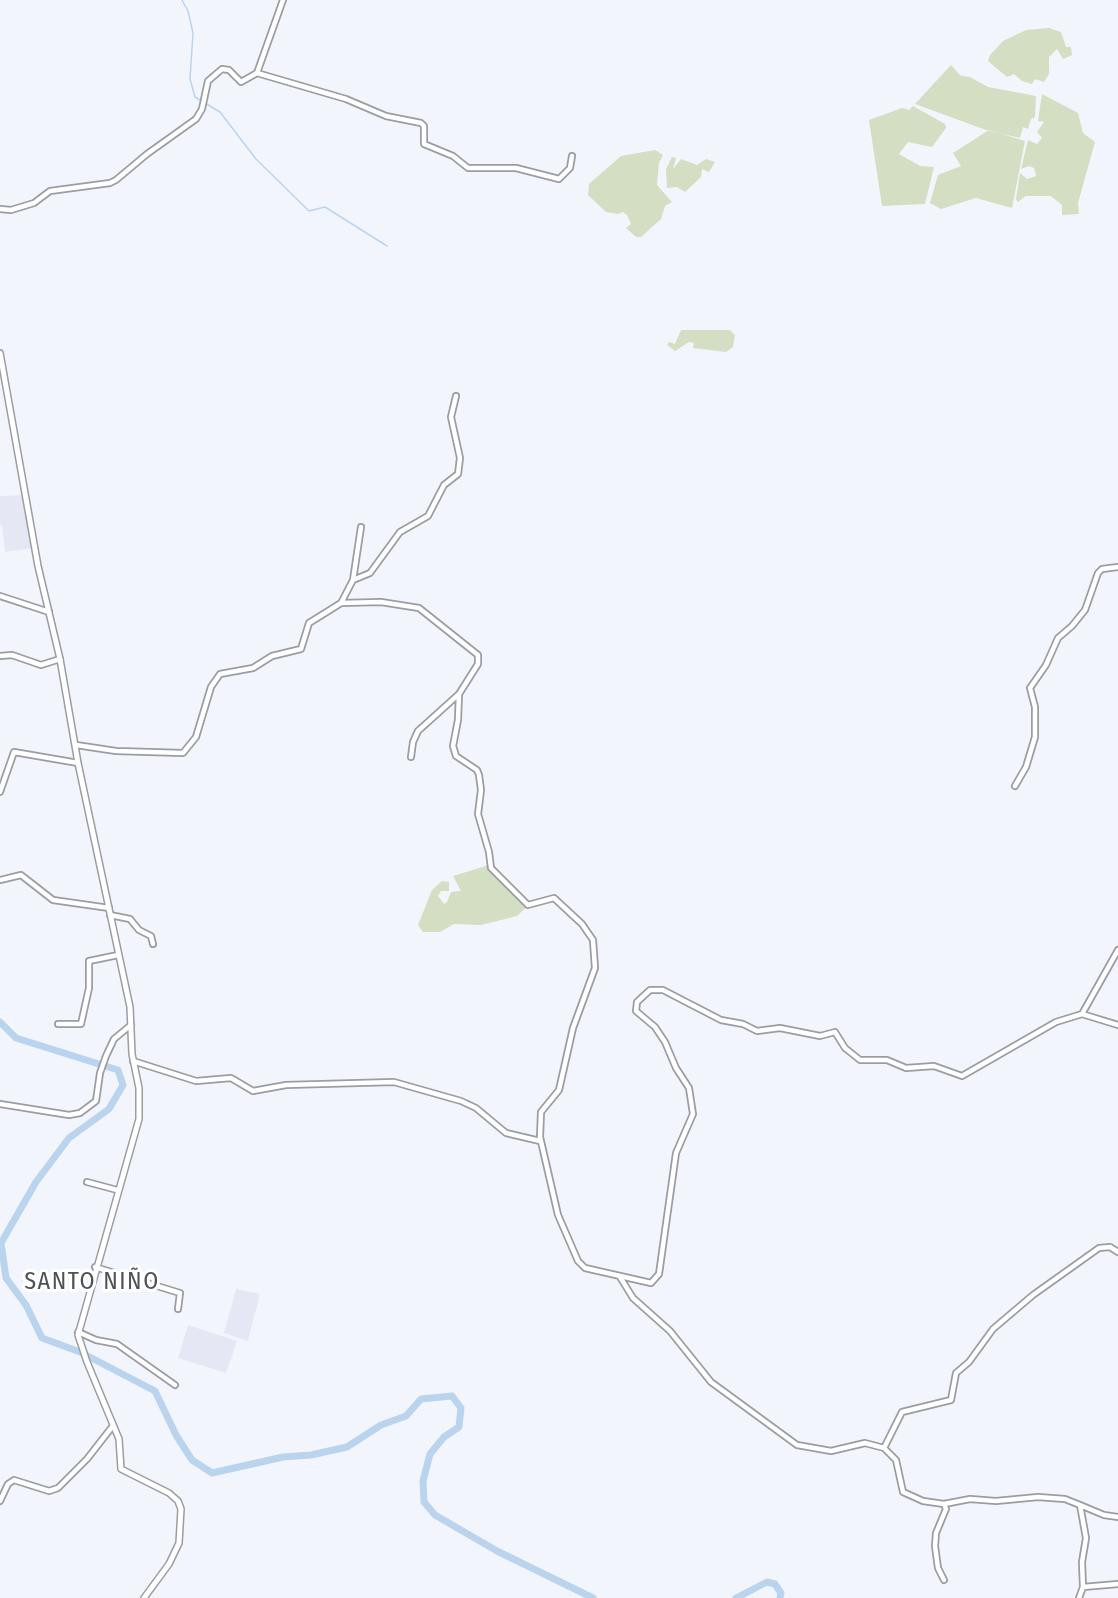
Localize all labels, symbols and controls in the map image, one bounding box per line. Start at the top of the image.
district label: SANTO NIÑO [24,1268,160,1296]

